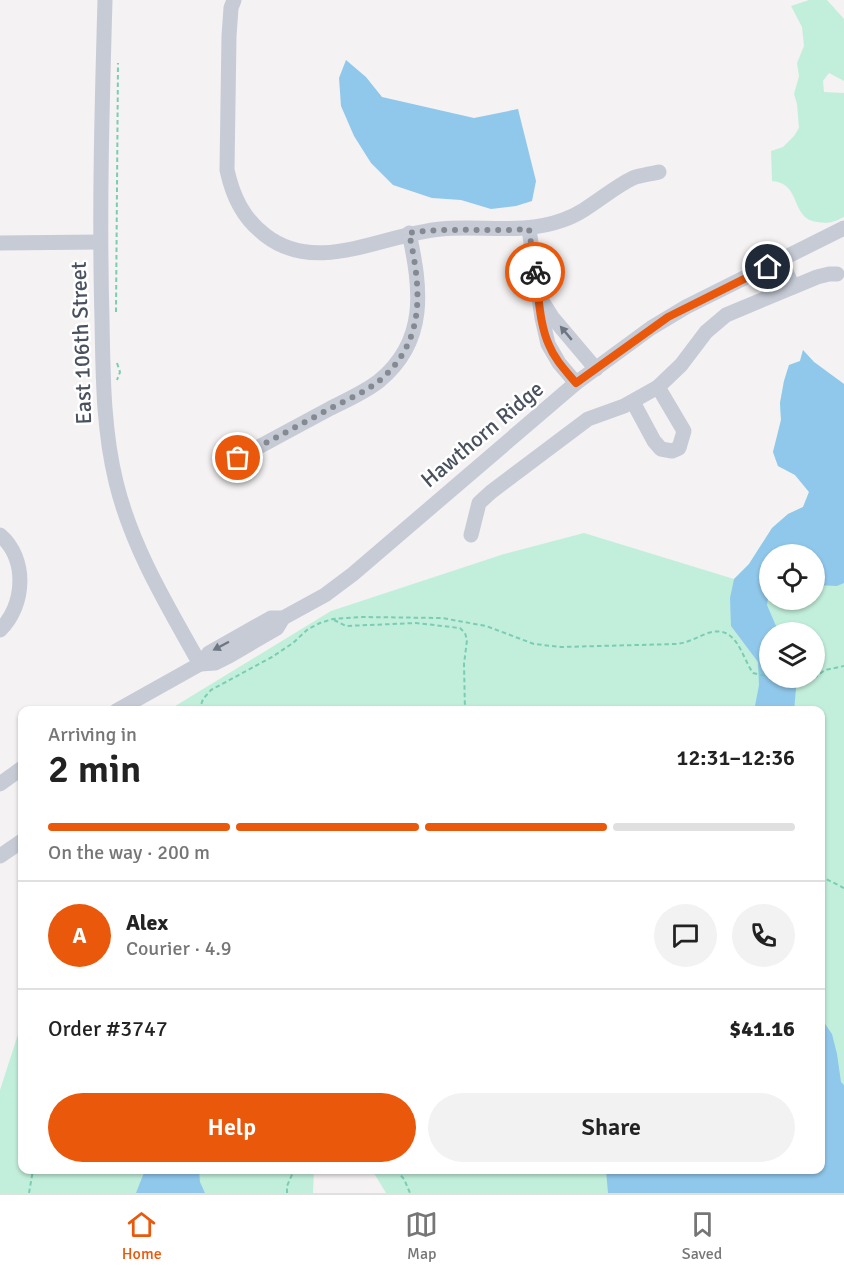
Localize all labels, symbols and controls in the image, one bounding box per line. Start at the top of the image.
pin [742,241,793,292]
courier [505,242,565,302]
icon: home [751,250,784,283]
icon: bike [519,256,552,289]
street label: East 106th Street [65,261,97,425]
one-way arrow [560,326,573,341]
street label: Hawthorn Ridge [415,375,549,493]
pin [212,432,263,483]
icon: bag [221,441,254,474]
map controls [759,544,825,688]
button: locate [759,544,825,610]
button: layers [759,622,825,688]
one-way arrow [212,641,230,651]
text: Arriving in [48,722,137,747]
text: 12:31–12:36 [677,744,795,771]
text: 2 min [48,745,141,793]
text: On the way · 200 m [48,840,210,865]
button: chat [654,904,717,967]
button: phone [732,904,795,967]
text: Alex [126,909,168,936]
text: A [72,922,87,949]
text: Courier · 4.9 [126,936,232,961]
text: Order #3747 [48,1015,168,1042]
text: $41.16 [729,1015,795,1042]
button: Help [48,1093,416,1162]
button: Share [428,1093,795,1162]
tab: Home [122,1208,162,1264]
tab: Map [405,1208,438,1264]
tab: Saved [682,1208,722,1264]

